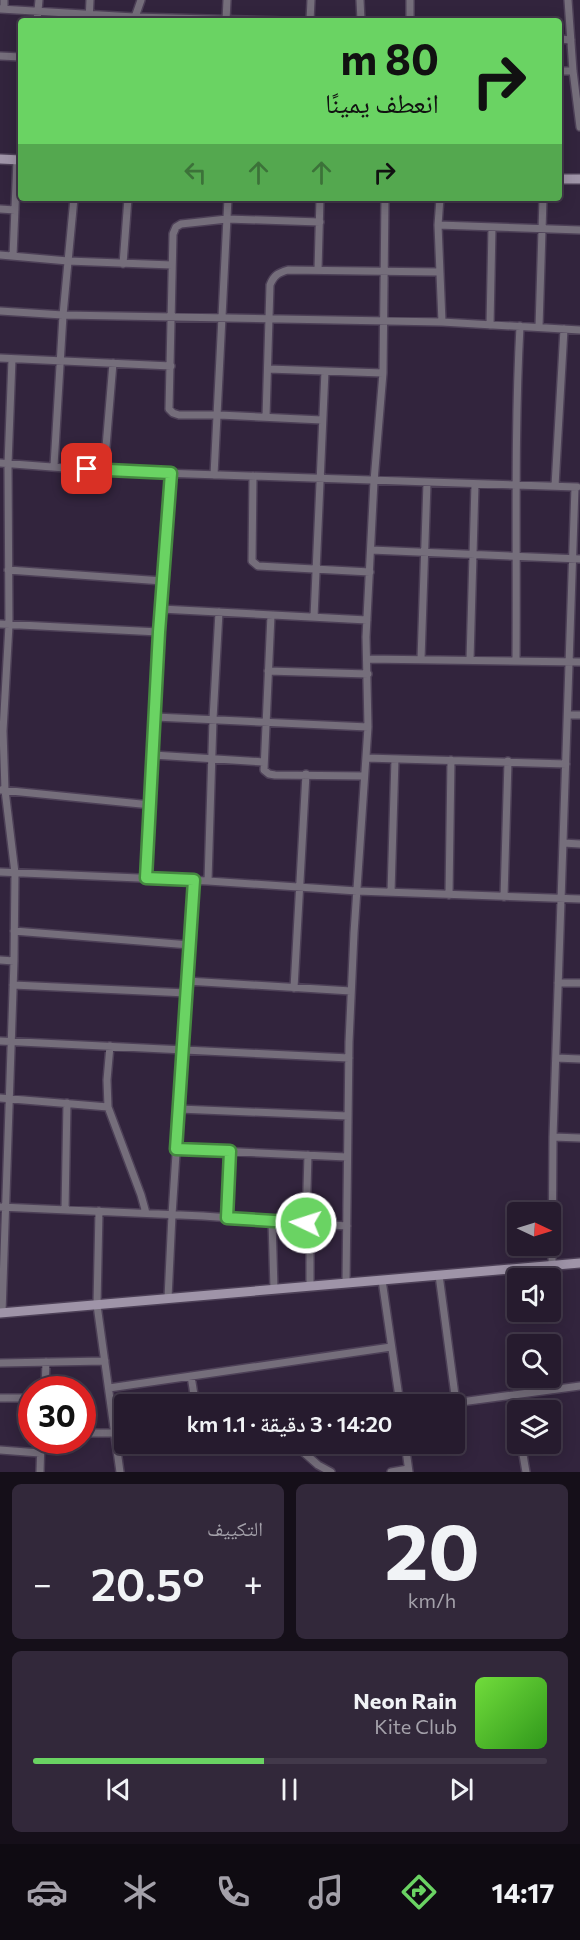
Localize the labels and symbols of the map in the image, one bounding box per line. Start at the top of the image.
pin [61,443,112,494]
position arrow [274,1191,338,1255]
north arrow [507,1202,561,1256]
speed limit sign: 30 [18,1376,96,1454]

